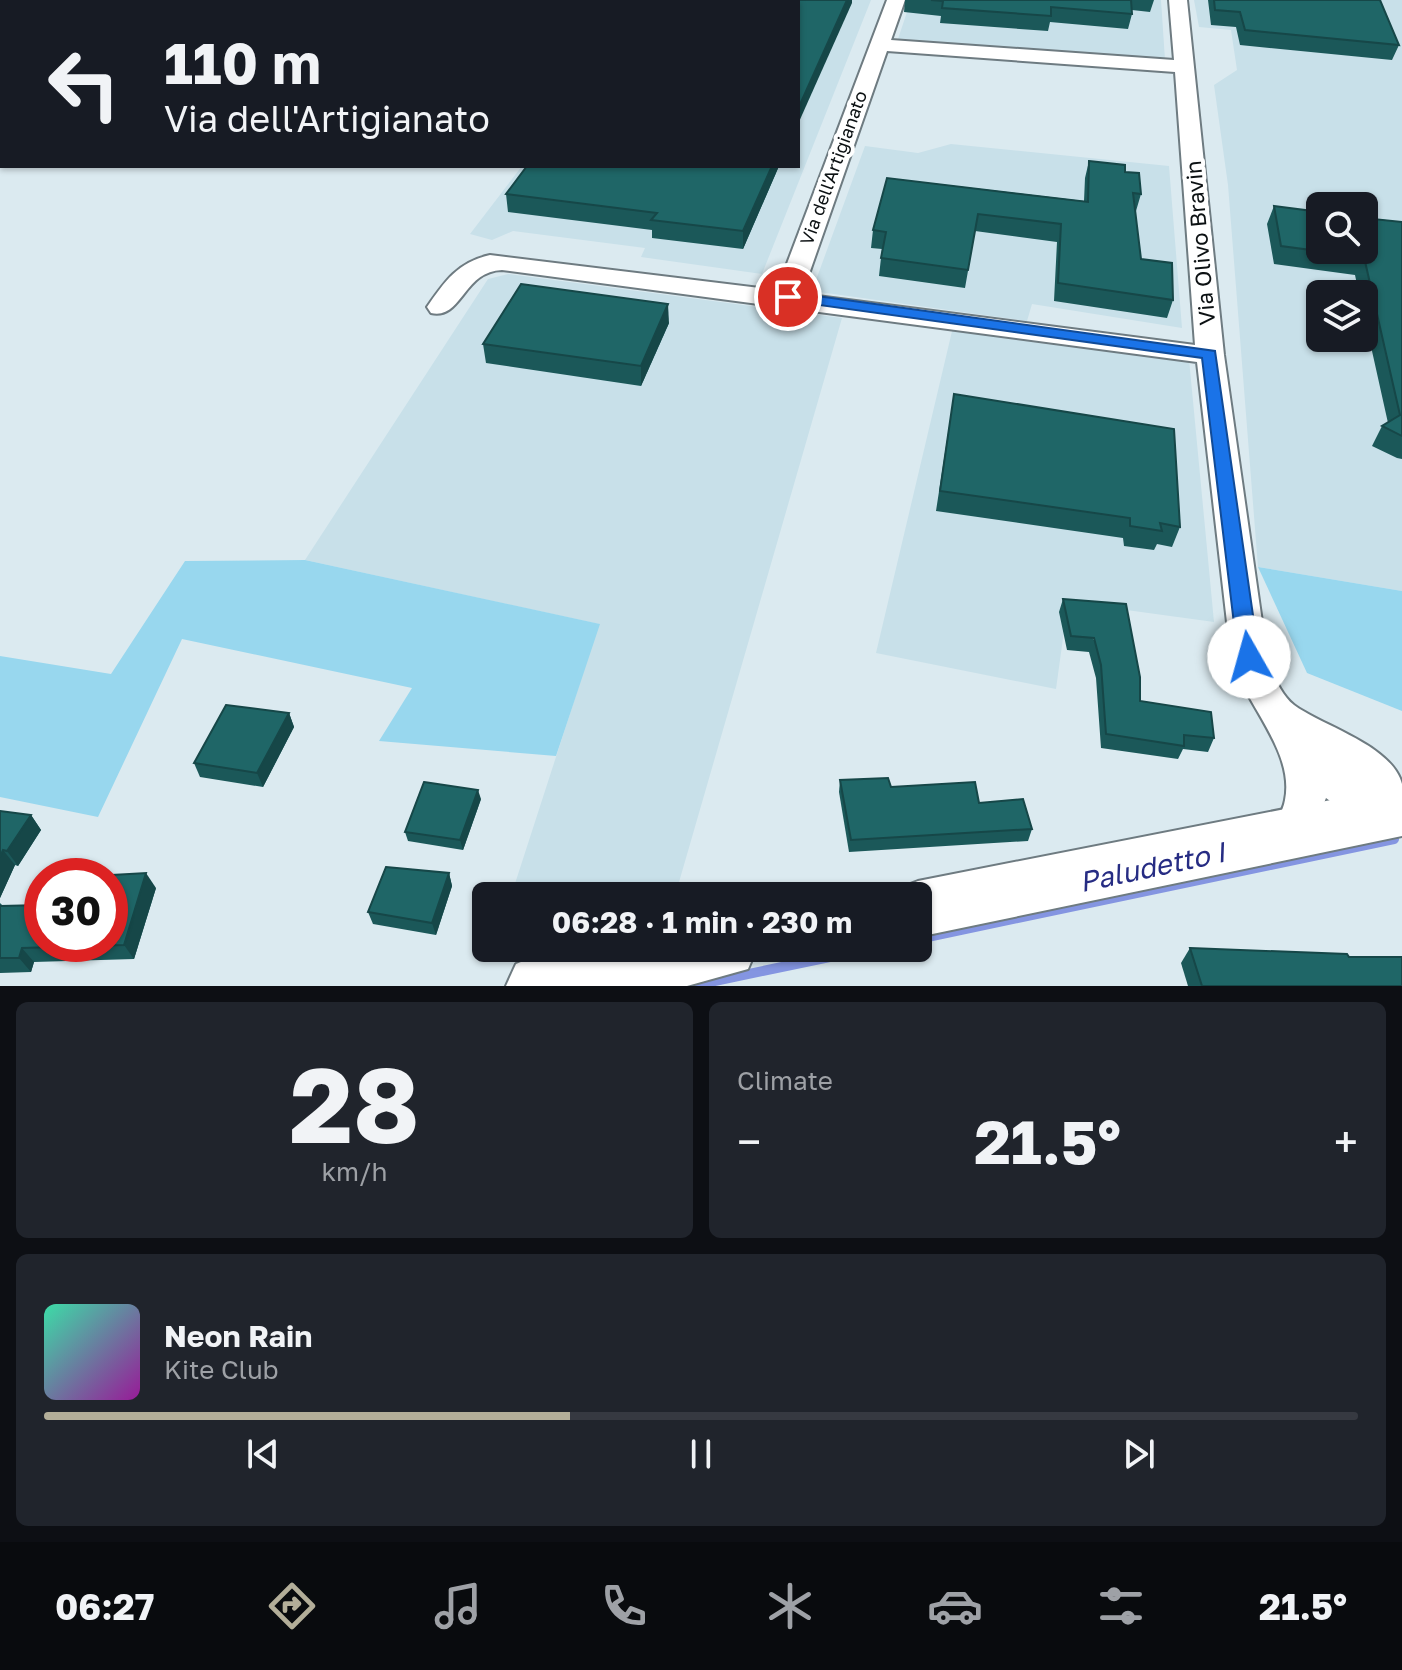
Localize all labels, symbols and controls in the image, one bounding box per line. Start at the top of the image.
text: 110 m [164,29,321,96]
icon: left [32,32,136,136]
street label: Via dell'Artigianato [795,87,871,248]
text: Via dell'Artigianato [164,97,490,140]
street label: Via Olivo Bravin [1179,160,1220,327]
map controls [1306,192,1378,352]
button: search [1306,192,1378,264]
pin [754,263,822,331]
icon: arrive [766,275,810,319]
button: layers [1306,280,1378,352]
position arrow [1207,615,1291,699]
water label: Paludetto I [1076,835,1230,898]
speed limit sign: 30 [24,858,128,962]
text: 06:28 · 1 min · 230 m [552,904,852,940]
text: 28 [289,1041,420,1166]
text: Climate [737,1065,833,1096]
text: 21.5° [974,1105,1121,1177]
text: − [737,1115,761,1168]
text: + [1334,1115,1358,1168]
text: km/h [321,1156,388,1187]
text: Neon Rain [164,1318,312,1354]
text: Kite Club [164,1354,279,1385]
icon: previous [241,1432,285,1476]
icon: pause [679,1432,723,1476]
icon: next [1117,1432,1161,1476]
icon: directions [264,1578,320,1634]
icon: music [430,1578,486,1634]
icon: phone [596,1578,652,1634]
icon: climate [762,1578,818,1634]
icon: car [927,1578,983,1634]
icon: filters [1093,1578,1149,1634]
text: 06:27 [55,1585,154,1628]
text: 21.5° [1259,1585,1347,1628]

